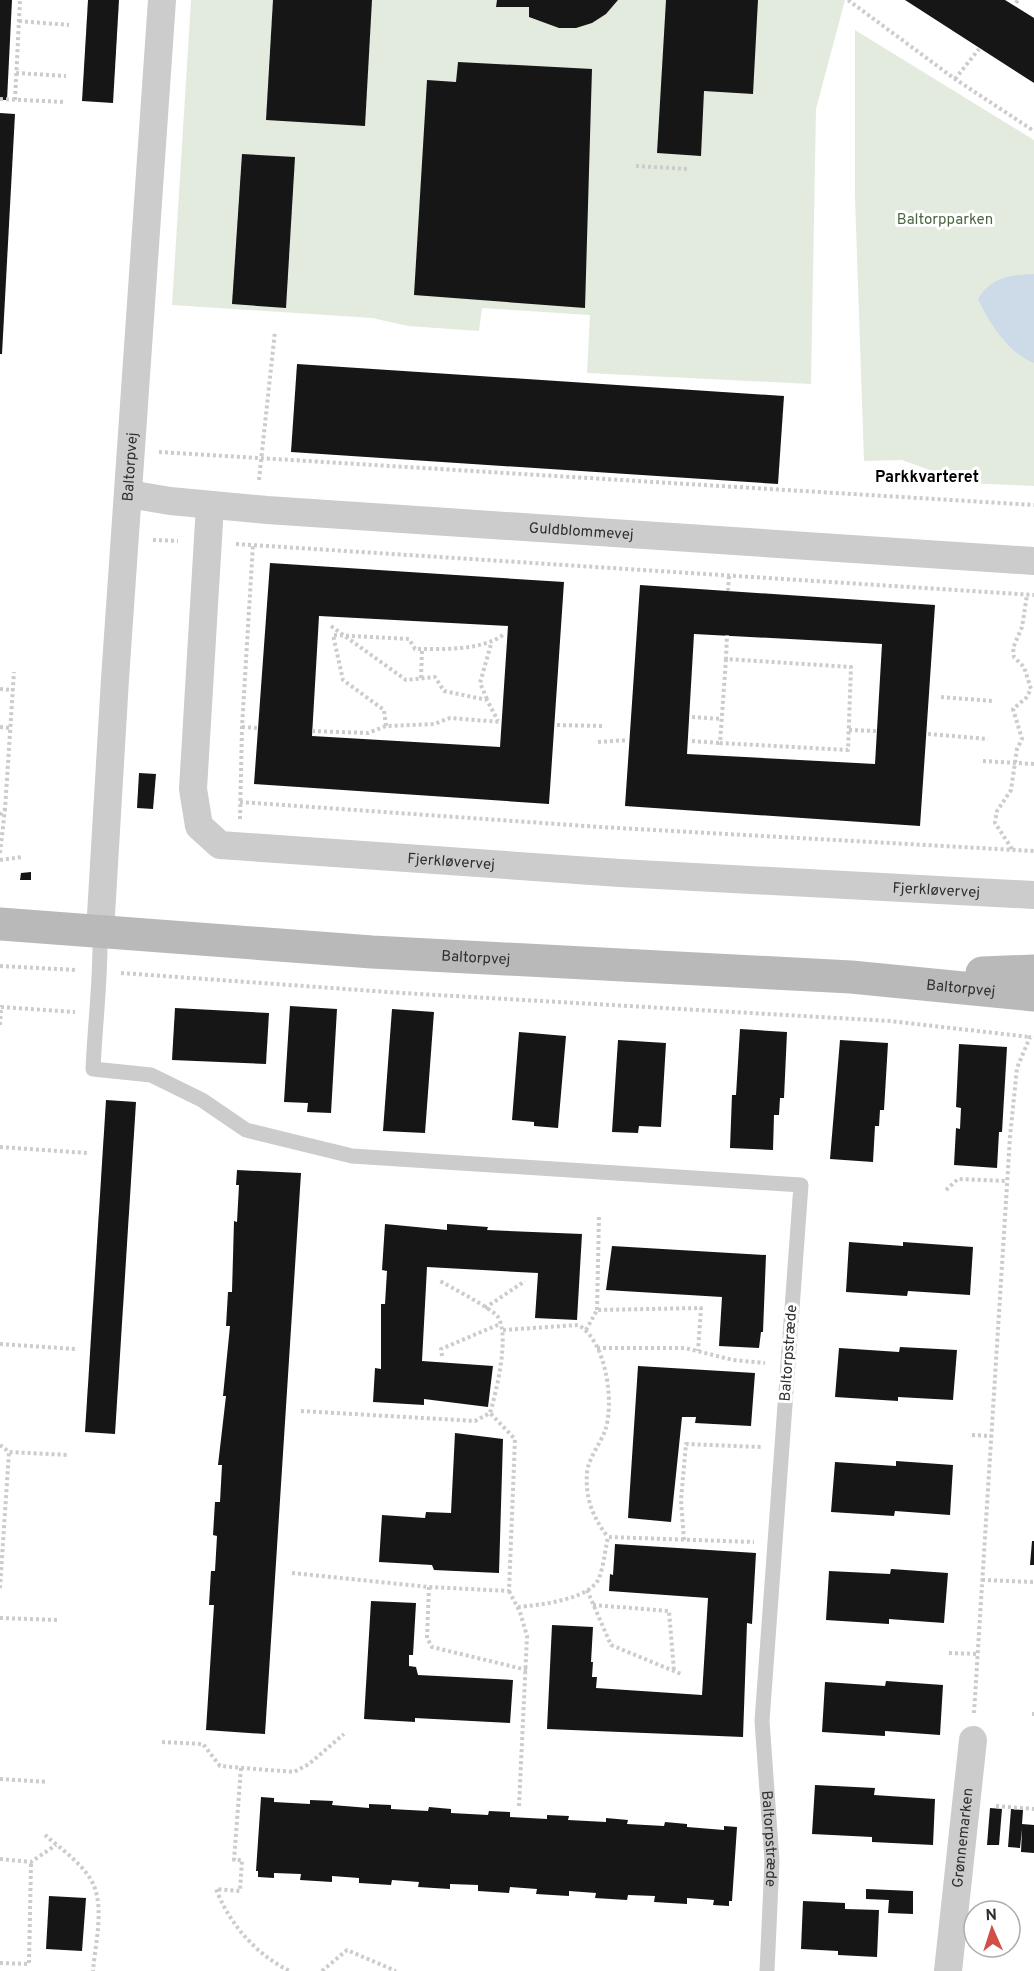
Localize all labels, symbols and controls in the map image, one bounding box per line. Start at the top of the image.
park label: Baltorpparken [897,211,993,230]
street label: Baltorpvej [119,432,143,502]
district label: Parkkvarteret [875,468,979,488]
street label: Guldblommevej [528,519,634,545]
street label: Fjerkløvervej [407,850,495,875]
street label: Fjerkløvervej [892,879,981,903]
street label: Baltorpvej [441,948,511,970]
street label: Baltorpvej [925,976,996,1002]
street label: Baltorpstræde [777,1304,802,1402]
street label: Grønnemarken [949,1787,979,1889]
street label: Baltorpstræde [756,1790,780,1887]
north arrow [962,1899,1022,1959]
text: N [985,1906,998,1926]

